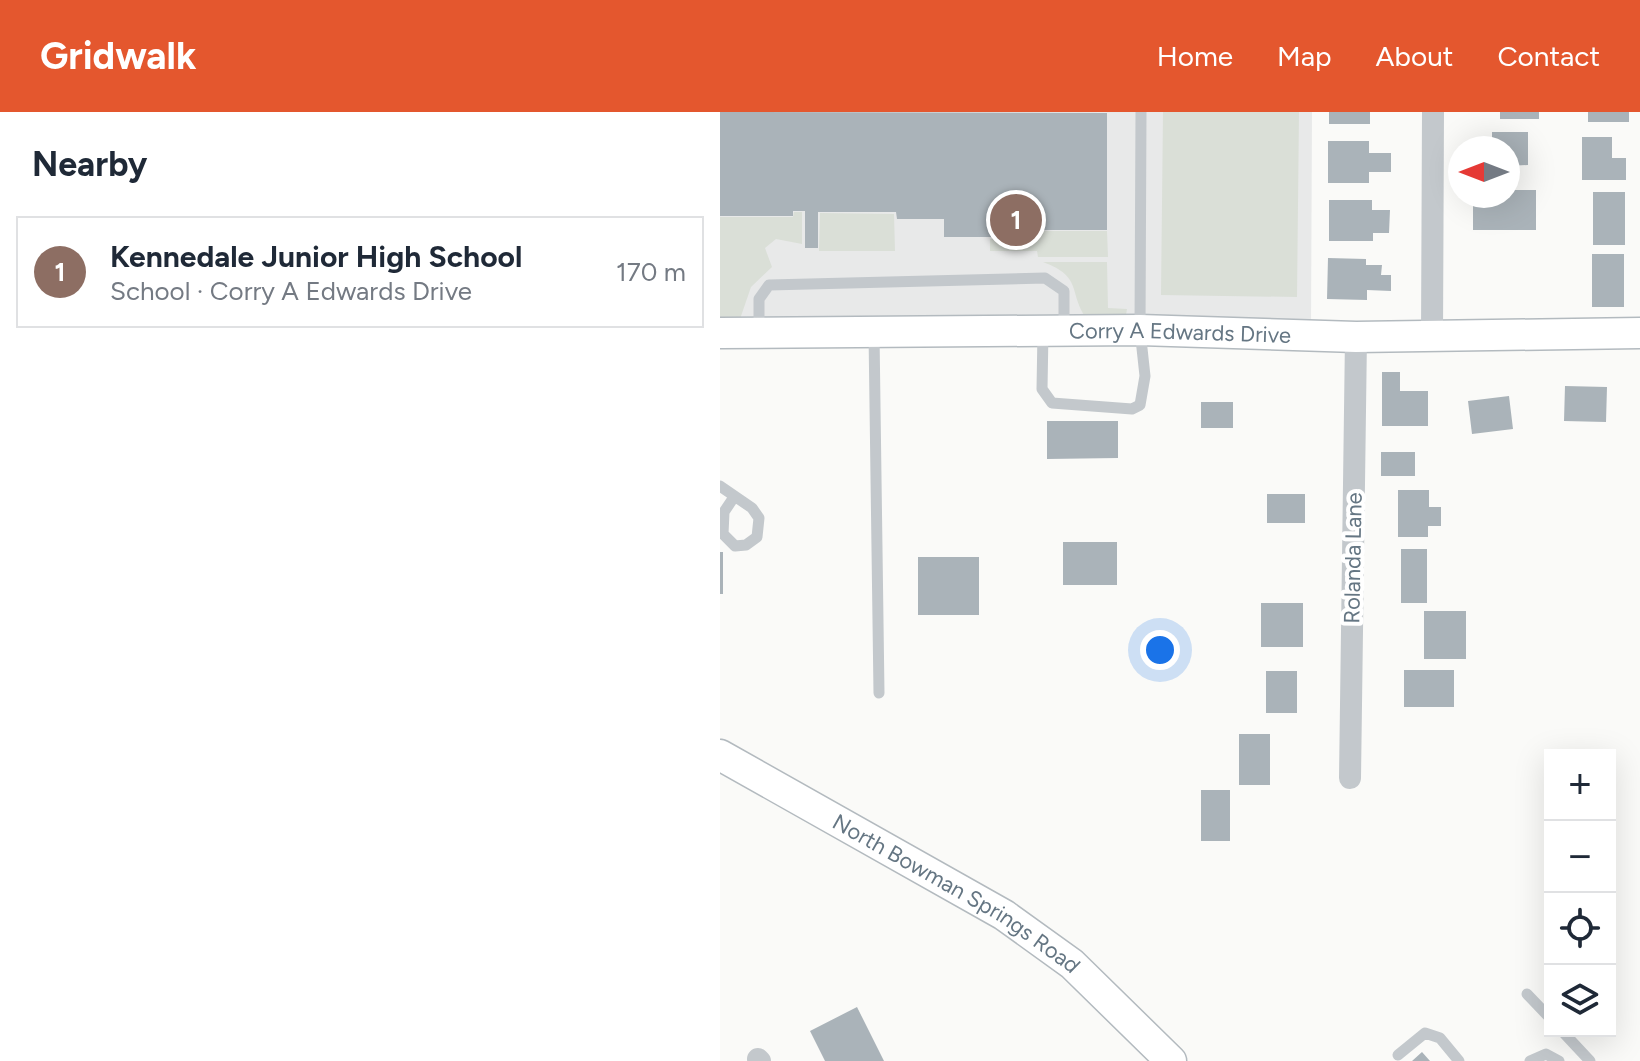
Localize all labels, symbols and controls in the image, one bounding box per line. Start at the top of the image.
text: Gridwalk [40,33,196,79]
text: Home [1157,39,1233,73]
text: Map [1277,39,1332,73]
text: About [1376,39,1453,73]
text: Contact [1497,39,1600,73]
north arrow [1448,136,1520,208]
text: Nearby [32,144,147,185]
pin: 1 [990,190,1042,250]
text: Kennedale Junior High School [110,238,522,275]
text: 1 [55,256,65,288]
text: 170 m [616,256,686,288]
text: School · Corry A Edwards Drive [110,275,472,307]
street label: Corry A Edwards Drive [1069,316,1291,348]
street label: Rolanda Lane [1338,492,1368,624]
your location [1140,630,1180,670]
map controls [1544,749,1616,1037]
button: + [1544,749,1616,821]
street label: North Bowman Springs Road [828,808,1086,978]
button: − [1544,821,1616,893]
button: locate [1544,893,1616,965]
button: layers [1544,965,1616,1037]

